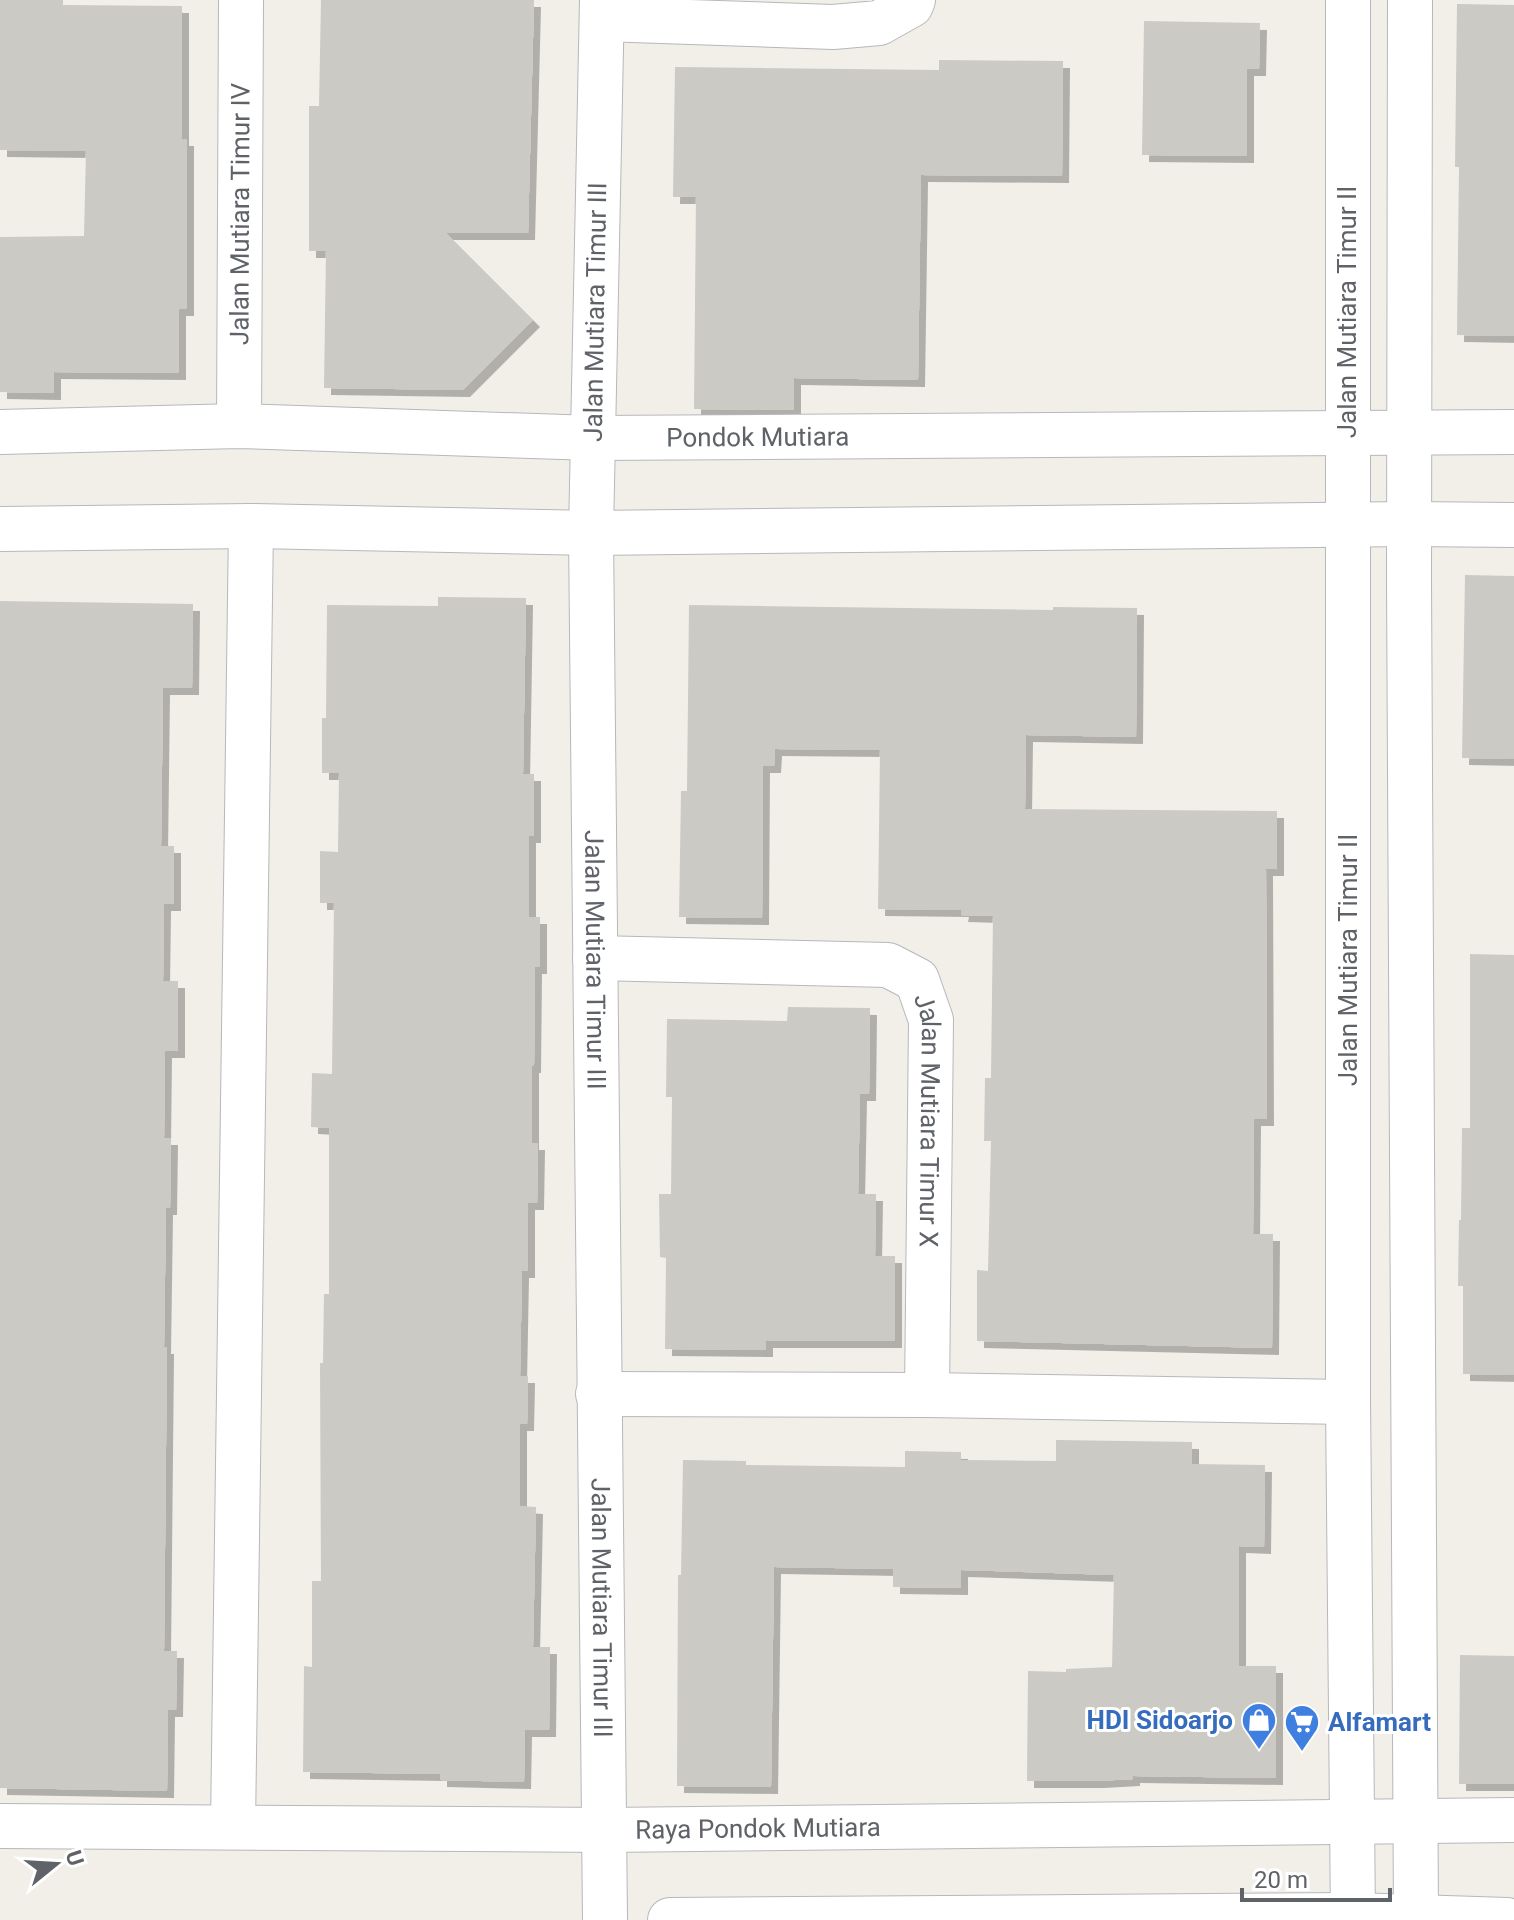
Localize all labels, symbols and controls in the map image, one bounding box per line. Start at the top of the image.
street label: Jalan Mutiara Timur IV [224,82,256,345]
street label: Jalan Mutiara Timur III [578,182,612,442]
street label: Jalan Mutiara Timur II [1332,186,1362,438]
street label: Pondok Mutiara [666,421,849,453]
street label: Jalan Mutiara Timur III [579,830,612,1090]
street label: Jalan Mutiara Timur II [1333,834,1363,1086]
street label: Jalan Mutiara Timur X [908,989,946,1247]
street label: Jalan Mutiara Timur III [586,1478,618,1738]
shop icon: HDI Sidoarjo [1240,1701,1278,1751]
supermarket icon: Alfamart [1283,1703,1321,1753]
place label: HDI Sidoarjo [1087,1705,1233,1735]
place label: Alfamart [1328,1707,1431,1737]
street label: Raya Pondok Mutiara [635,1812,881,1845]
north arrow [16,1824,96,1904]
text: U [60,1847,89,1869]
scale bar [1242,1852,1390,1902]
text: 20 m [1254,1866,1308,1894]

